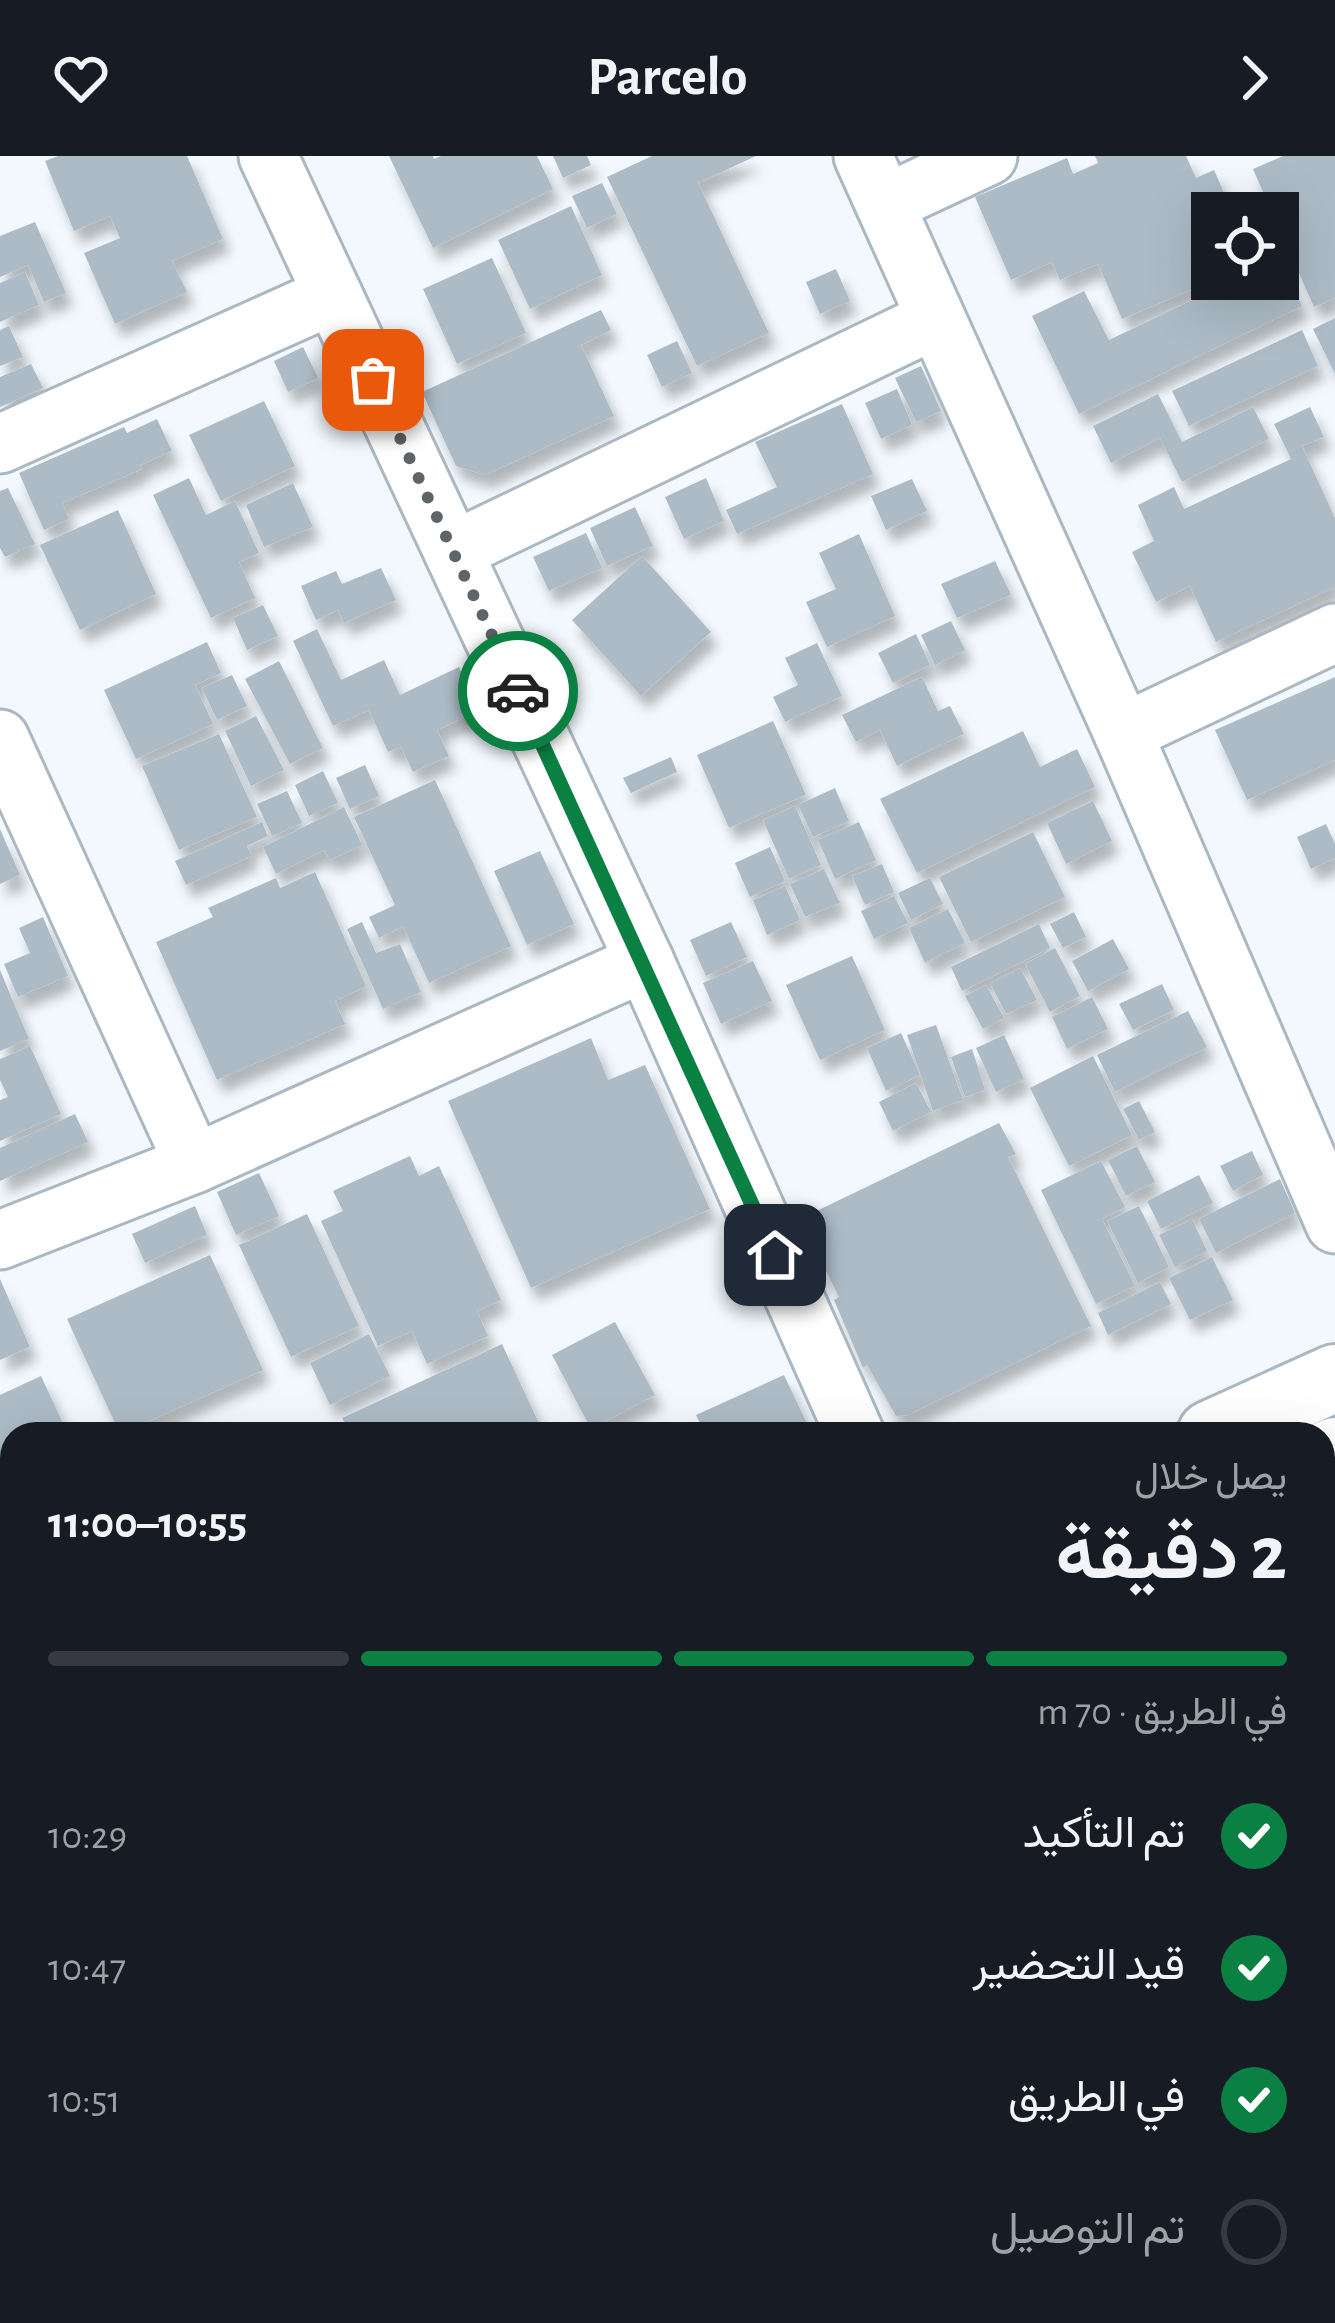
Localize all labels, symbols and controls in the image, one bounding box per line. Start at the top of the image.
icon: heart [48,45,114,111]
icon: forward [1221,45,1287,111]
text: Parcelo [588,51,748,105]
map controls [1191,192,1299,300]
button: locate [1191,192,1299,300]
pin [322,329,424,431]
icon: bag [340,347,406,413]
courier [458,631,578,751]
icon: car [485,658,551,724]
pin [724,1204,826,1306]
icon: home [742,1222,808,1288]
text: يصل خلال [1134,1458,1287,1497]
text: 10:55–11:00 [48,1501,247,1546]
text: 2 دقيقة [1055,1516,1287,1594]
text: في الطريق · 70 m [1037,1693,1287,1732]
icon: check [1221,1803,1287,1869]
text: تم التأكيد [1023,1811,1185,1856]
text: 10:29 [48,1817,127,1856]
icon: check [1221,1935,1287,2001]
text: قيد التحضير [973,1943,1185,1988]
text: 10:47 [48,1949,126,1988]
icon: check [1221,2067,1287,2133]
text: في الطريق [1008,2075,1185,2120]
text: 10:51 [48,2081,121,2120]
text: تم التوصيل [990,2207,1185,2252]

